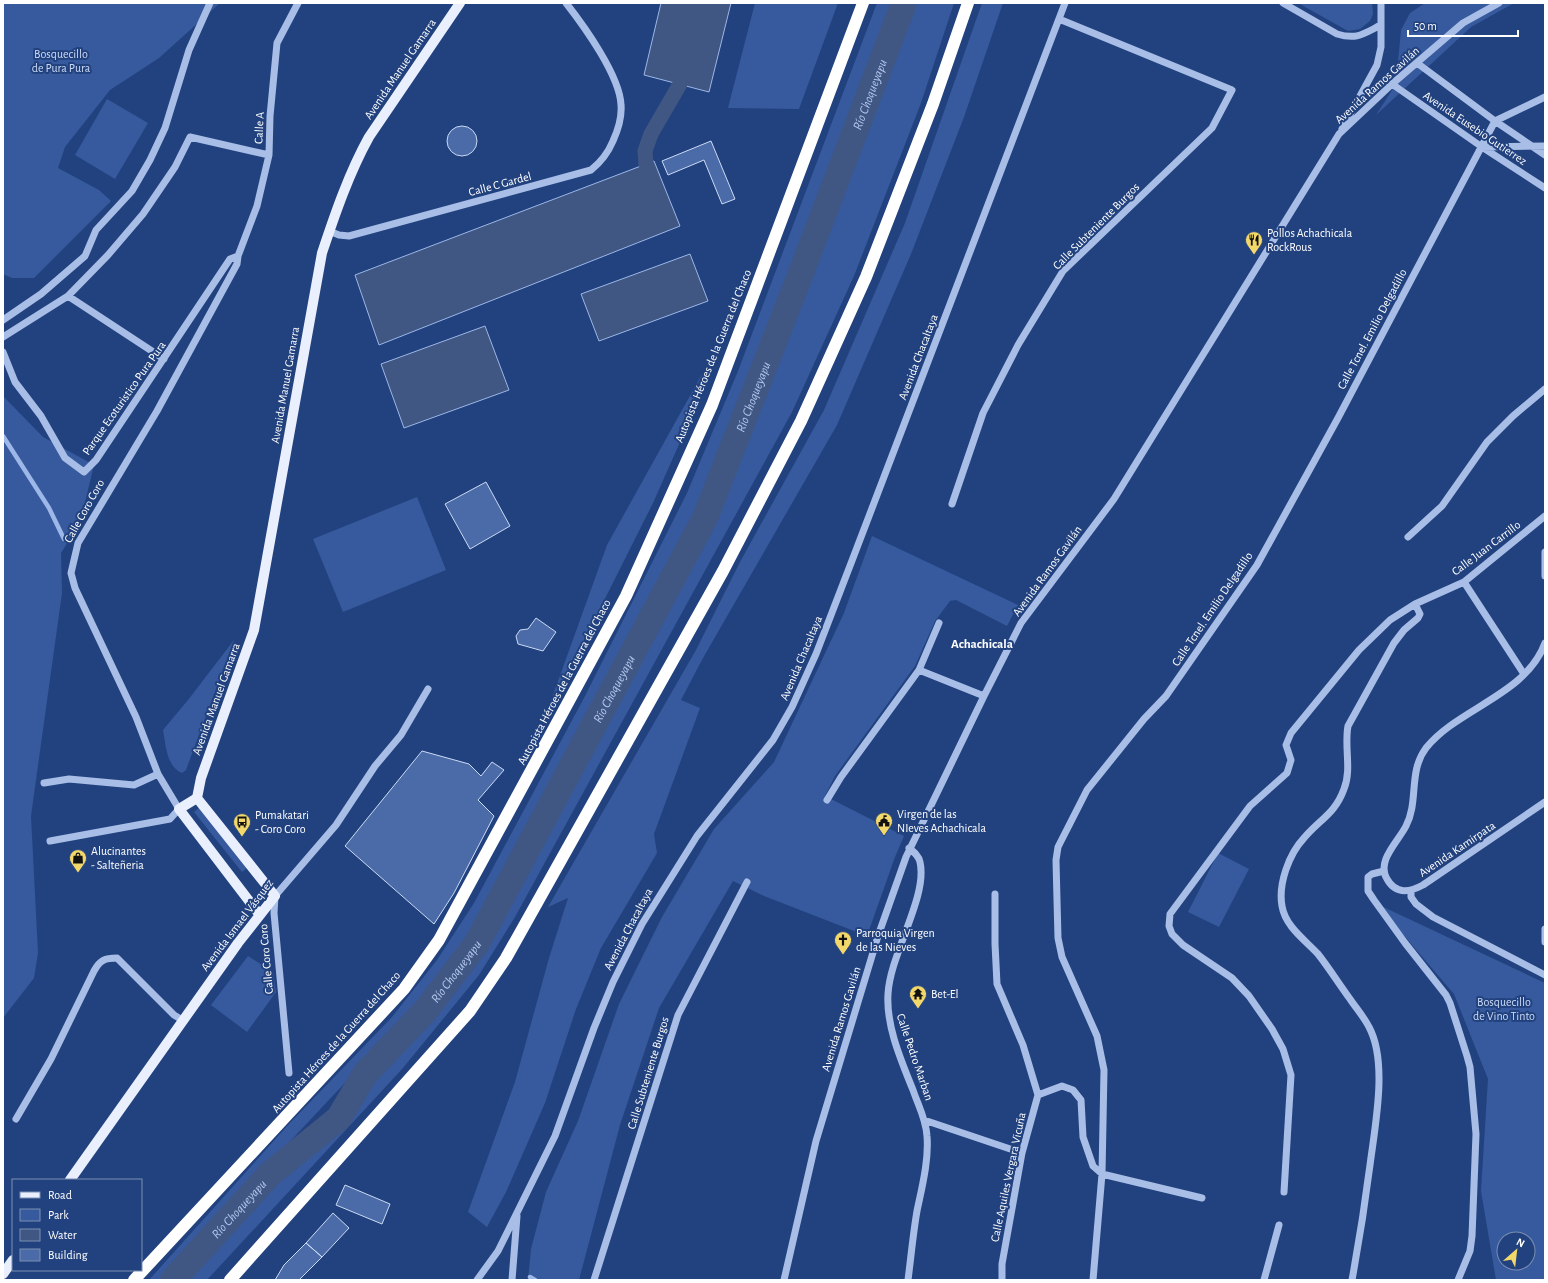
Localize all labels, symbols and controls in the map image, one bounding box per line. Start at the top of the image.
scale bar [1408,12,1518,38]
street label: Avenida Manuel Gamarra [362,16,438,121]
text: 50 m [1414,20,1437,32]
street label: Avenida Ramos Gavilán [1333,44,1421,126]
park label: Bosquecillo de Pura Pura [32,48,91,74]
water label: Río Choqueyapu [851,58,890,132]
street label: Avenida Eusebio Gutierrez [1421,89,1529,167]
street label: Calle A [252,112,266,144]
street label: Calle C Gardel [467,170,533,198]
street label: Calle Subteniente Burgos [1050,180,1142,272]
place label: Pollos Achachicala RockRous [1267,227,1353,253]
restaurant icon: Pollos Achachicala RockRous [1244,230,1264,255]
street label: Calle Tcnel. Emilio Delgadillo [1335,267,1409,391]
street label: Autopista Héroes de la Guerra del Chaco [673,268,753,444]
street label: Avenida Chacaltaya [896,312,941,402]
street label: Avenida Manuel Gamarra [269,325,301,444]
street label: Parque Ecoturistico Pura Pura [80,339,168,457]
water label: Río Choqueyapu [734,360,774,434]
street label: Calle Coro Coro [62,477,106,545]
street label: Calle Juan Carrillo [1449,518,1523,578]
street label: Avenida Ramos Gavilán [1010,523,1084,619]
street label: Calle Tcnel. Emilio Delgadillo [1169,550,1255,668]
street label: Autopista Héroes de la Guerra del Chaco [515,597,613,767]
street label: Avenida Chacaltaya [778,613,825,702]
district label: Achachicala [951,638,1013,651]
street label: Avenida Manuel Gamarra [190,641,242,757]
water label: Río Choqueyapu [591,653,638,725]
place label: Virgen de las NIeves Achachicala [897,808,986,834]
place label: Pumakatari - Coro Coro [255,809,309,835]
public building icon: Virgen de las NIeves Achachicala [874,811,894,836]
bus stop icon: Pumakatari - Coro Coro [232,812,252,837]
street label: Avenida Kamirpata [1417,819,1498,879]
place label: Alucinantes - Salteñeria [91,845,146,871]
shop icon: Alucinantes - Salteñeria [68,848,88,873]
street label: Avenida Ismael Vásquez [199,877,275,973]
street label: Avenida Chacaltaya [601,886,656,972]
street label: Calle Coro Coro [257,923,275,995]
place label: Parroquia Virgen de las Nieves [856,927,935,953]
church icon: Parroquia Virgen de las Nieves [833,930,853,955]
water label: Río Choqueyapu [429,938,485,1006]
street label: Avenida Ramos Gavilán [819,965,863,1073]
street label: Autopista Héroes de la Guerra del Chaco [269,969,403,1115]
temple icon: Bet-El [908,984,928,1009]
place label: Bet-El [931,988,959,1000]
park label: Bosquecillo de Vino Tinto [1473,996,1535,1022]
street label: Calle Pedro Marban [895,1012,935,1102]
street label: Calle Subteniente Burgos [625,1015,671,1131]
street label: Calle Aquiles Vergara Vicuña [988,1111,1028,1243]
water label: Río Choqueyapu [210,1178,270,1241]
legend [12,1179,142,1271]
text: Road [48,1189,72,1201]
text: Park [48,1209,69,1221]
text: Water [48,1229,77,1241]
north arrow [1496,1231,1536,1271]
text: N [1514,1236,1526,1249]
text: Building [48,1249,88,1261]

